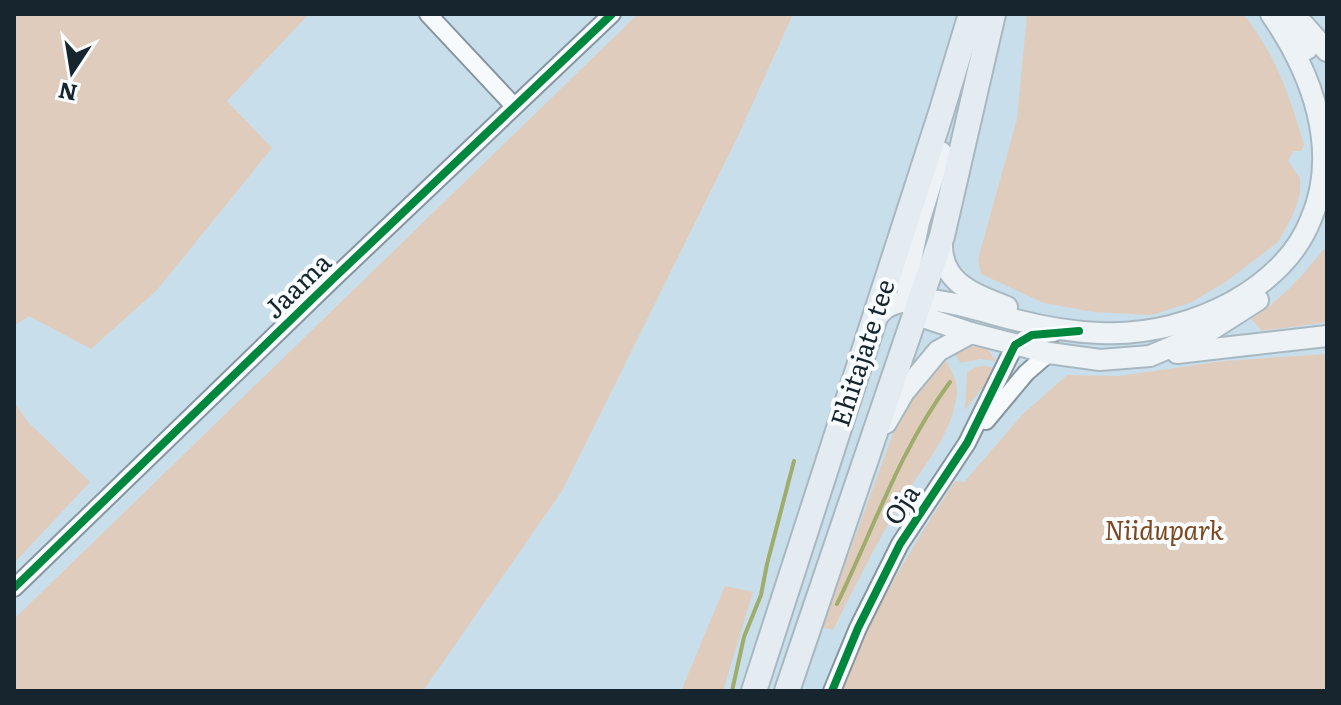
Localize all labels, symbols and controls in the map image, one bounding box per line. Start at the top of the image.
north arrow [32,32,112,112]
text: N [55,75,80,111]
street label: Jaama [254,242,339,326]
street label: Ehitajate tee [818,274,903,431]
street label: Oja [872,476,928,532]
park label: Niidupark [1104,509,1224,548]

